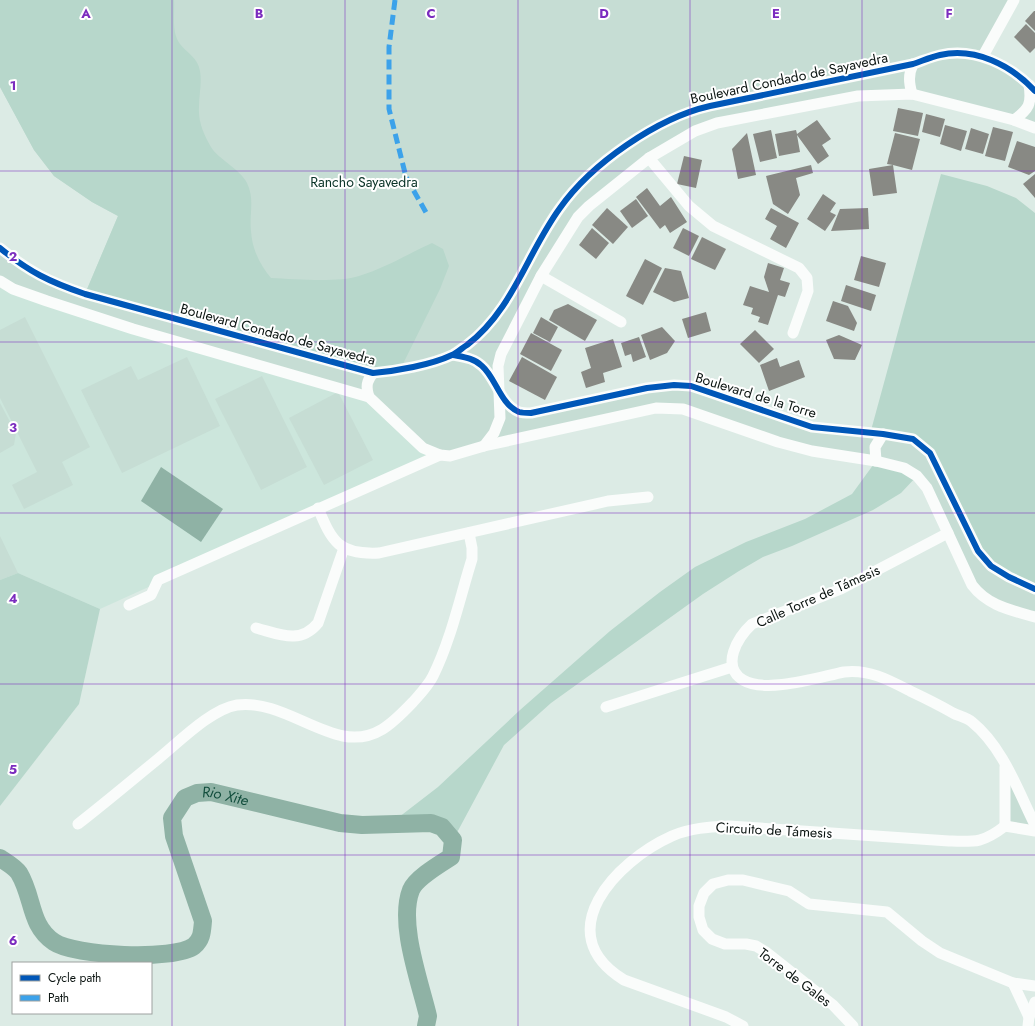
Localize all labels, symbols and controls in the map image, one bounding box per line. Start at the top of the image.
text: A [80,4,91,23]
text: B [255,4,264,23]
text: C [426,4,436,23]
text: D [599,4,609,23]
text: E [772,4,780,23]
text: F [945,4,953,23]
street label: Boulevard Condado de Sayavedra [688,47,890,109]
text: 1 [10,76,16,95]
park label: Rancho Sayavedra [310,172,418,192]
text: 2 [9,247,17,266]
street label: Boulevard Condado de Sayavedra [178,298,378,370]
street label: Boulevard de la Torre [693,367,819,423]
text: 3 [9,418,17,437]
street label: Calle Torre de Támesis [753,560,883,632]
text: 4 [8,589,18,608]
text: 5 [9,760,17,779]
water label: Rio Xite [201,781,251,812]
street label: Circuito de Támesis [715,817,833,843]
text: 6 [9,931,18,950]
street label: Torre de Gales [754,943,836,1011]
legend [12,962,152,1014]
text: Cycle path [48,969,101,987]
text: Path [48,989,69,1007]

